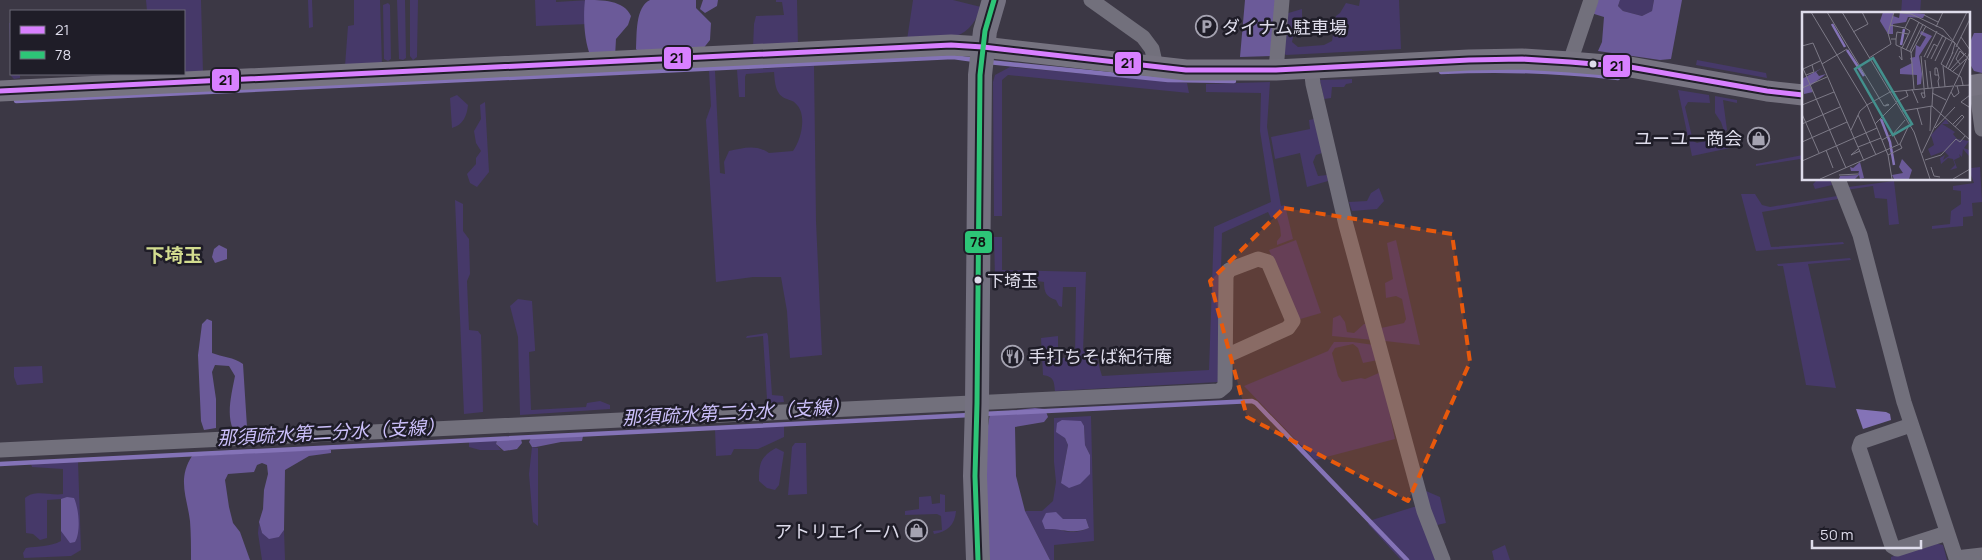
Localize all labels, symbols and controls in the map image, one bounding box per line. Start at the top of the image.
legend [10,10,185,75]
inset map [1802,12,1970,180]
parking icon: ダイナム駐車場 [1194,15,1218,39]
place label: ダイナム駐車場 [1222,15,1347,39]
text: 21 [55,19,69,40]
text: 78 [55,44,71,65]
line badge: 21 [663,46,692,70]
text: 21 [670,48,684,67]
line badge: 21 [1114,51,1142,75]
text: 21 [1121,53,1135,72]
line badge: 21 [1602,54,1631,78]
text: 21 [1610,56,1624,75]
unlabelled marker [1588,59,1598,69]
line badge: 21 [211,68,240,92]
text: 21 [219,70,233,89]
place label: ユーユー商会 [1634,126,1742,150]
shop icon: ユーユー商会 [1746,126,1770,150]
line badge: 78 [964,230,993,254]
text: 78 [970,232,986,251]
district label: 下埼玉 [145,242,203,268]
place label: 下埼玉 [987,269,1038,292]
marker: 下埼玉 [973,275,983,285]
restaurant icon: 手打ちそば紀行庵 [1000,344,1024,368]
place label: 手打ちそば紀行庵 [1028,344,1172,368]
water label: 那須疏水第二分水（支線） [621,393,851,431]
water label: 那須疏水第二分水（支線） [216,413,446,451]
scale bar [1812,518,1921,550]
place label: アトリエイーハ [774,519,900,543]
shop icon: アトリエイーハ [904,519,928,543]
text: 50 m [1820,524,1854,545]

